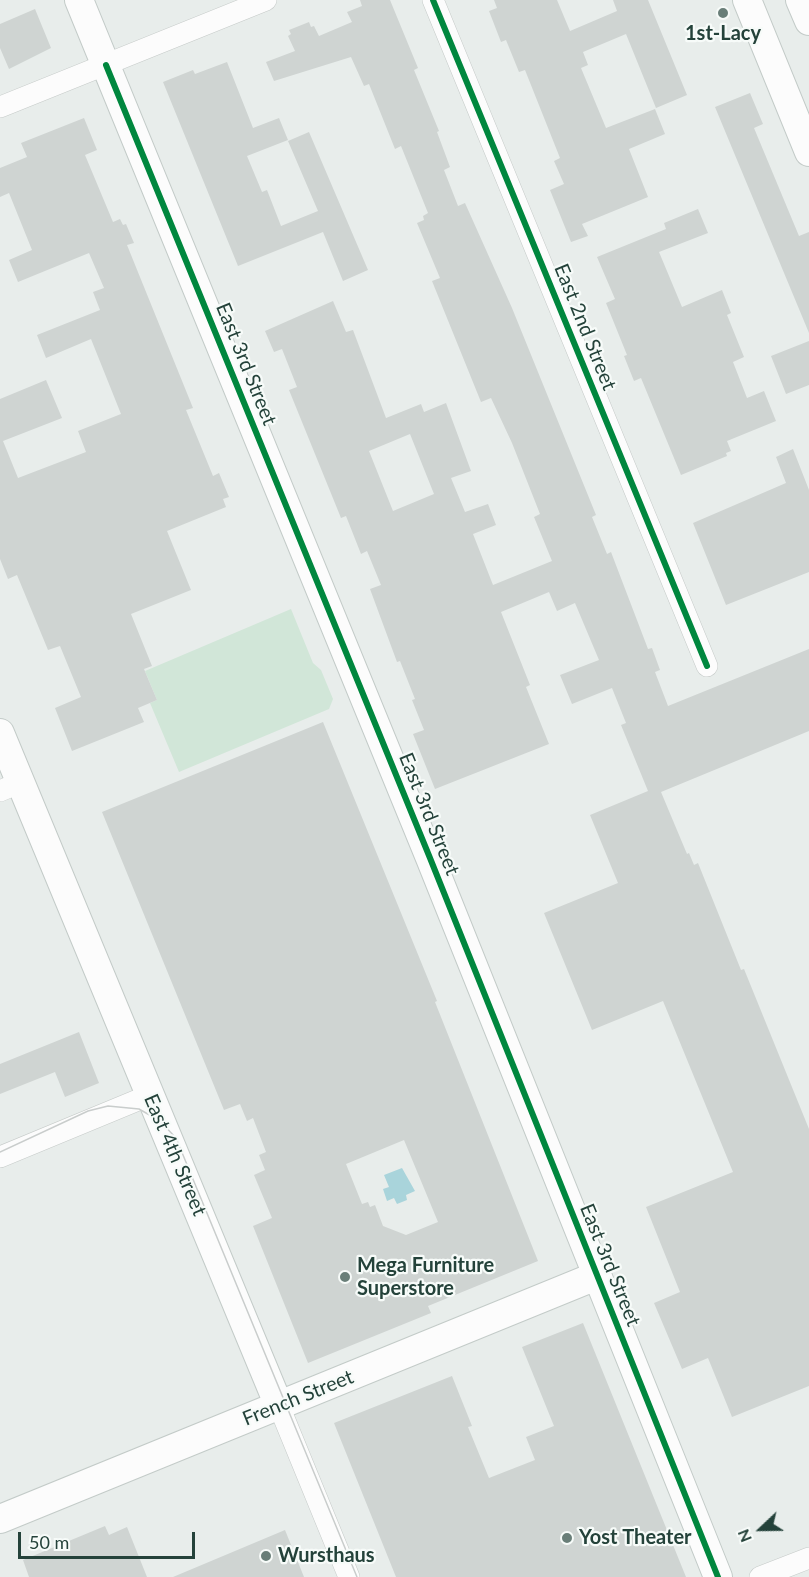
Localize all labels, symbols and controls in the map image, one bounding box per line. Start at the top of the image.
marker: 1st-Lacy [716,6,730,20]
place label: 1st-Lacy [685,22,761,46]
street label: East 2nd Street [549,260,621,394]
street label: East 3rd Street [211,299,281,429]
street label: East 3rd Street [394,749,464,879]
street label: East 4th Street [139,1090,211,1220]
street label: East 3rd Street [575,1200,645,1330]
place label: Mega Furniture Superstore [357,1254,494,1301]
marker: Mega Furniture Superstore [338,1270,352,1284]
street label: French Street [239,1365,357,1431]
north arrow [731,1499,791,1559]
scale bar [21,1520,198,1558]
place label: Yost Theater [579,1526,692,1550]
text: N [733,1527,755,1545]
text: 50 m [29,1531,69,1553]
marker: Yost Theater [560,1531,574,1545]
place label: Wursthaus [278,1544,375,1568]
marker: Wursthaus [259,1549,273,1563]

